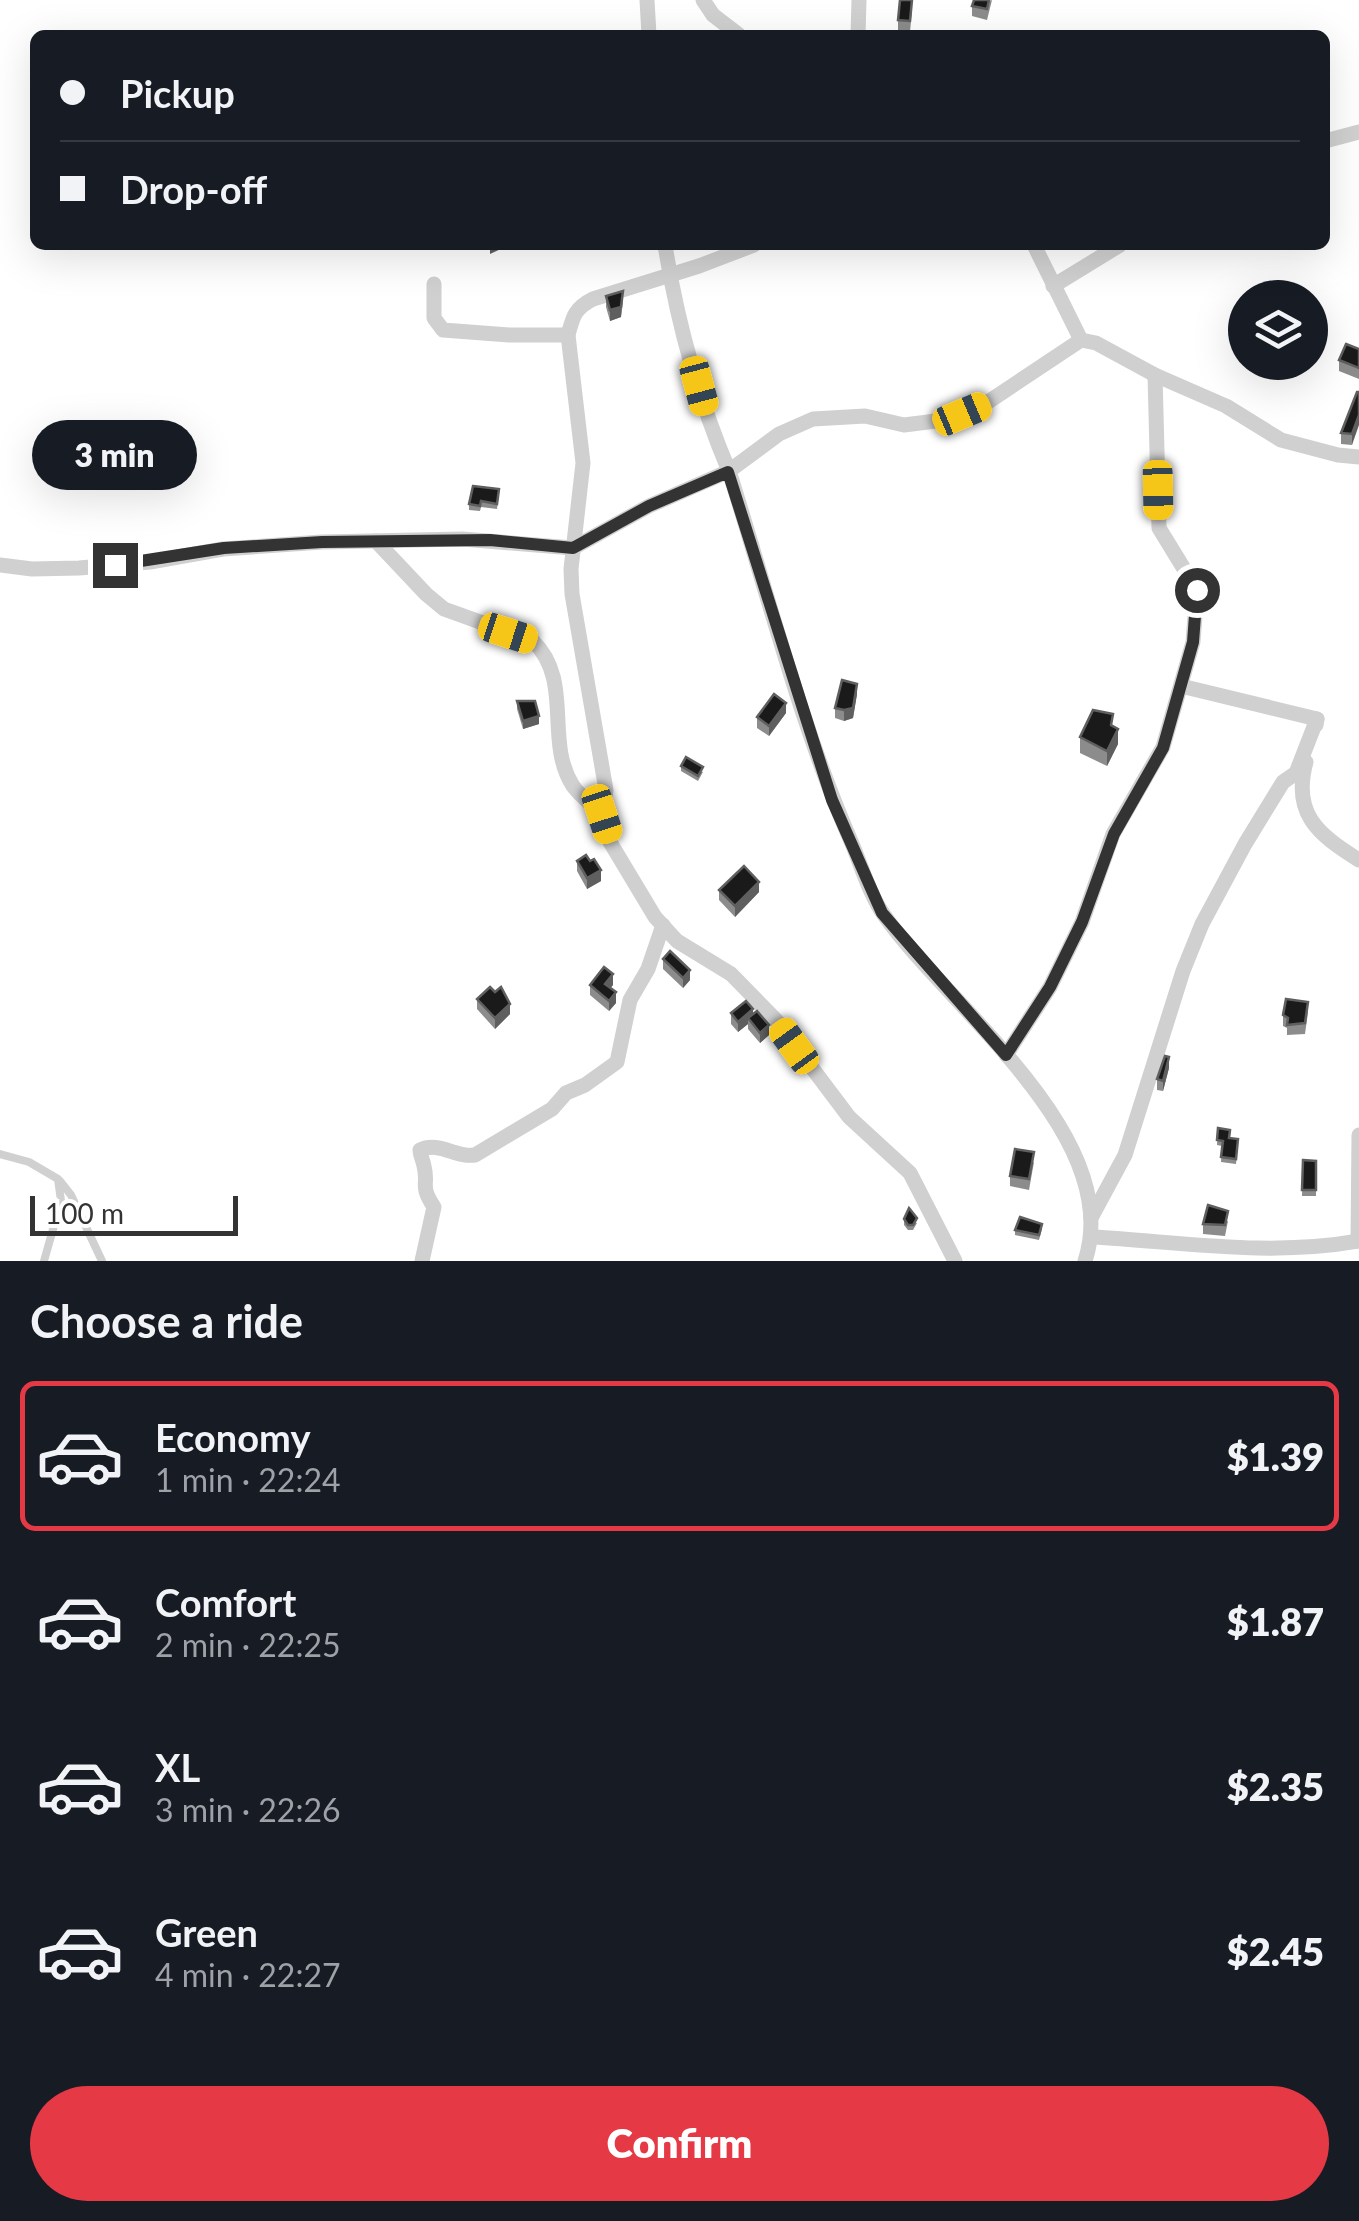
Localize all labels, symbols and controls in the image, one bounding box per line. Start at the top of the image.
text: Pickup [120,70,235,116]
text: Drop-off [120,166,267,212]
map controls [1228,280,1328,380]
button: layers [1228,280,1328,380]
car [677,353,721,419]
car [929,388,995,440]
callout: 3 min [32,420,198,490]
text: 3 min [75,435,154,474]
car [1142,460,1174,520]
route end [93,543,138,588]
route start [1175,568,1220,613]
car [475,609,541,657]
car [578,781,626,847]
car [764,1013,824,1079]
scale bar [30,1191,238,1236]
text: 100 m [45,1196,124,1230]
text: Choose a ride [30,1294,303,1348]
icon: car [35,1411,125,1501]
text: Economy [155,1414,310,1460]
text: $1.39 [1227,1433,1324,1479]
text: 1 min · 22:24 [155,1460,341,1499]
icon: car [35,1576,125,1666]
text: Comfort [155,1579,296,1625]
text: $1.87 [1227,1598,1324,1644]
text: 2 min · 22:25 [155,1625,341,1664]
icon: car [35,1741,125,1831]
text: XL [155,1744,200,1790]
text: $2.35 [1227,1763,1324,1809]
text: 3 min · 22:26 [155,1790,341,1829]
icon: car [35,1906,125,1996]
text: Green [155,1909,258,1955]
text: $2.45 [1227,1928,1324,1974]
text: 4 min · 22:27 [155,1955,341,1994]
button: Confirm [30,2086,1329,2201]

